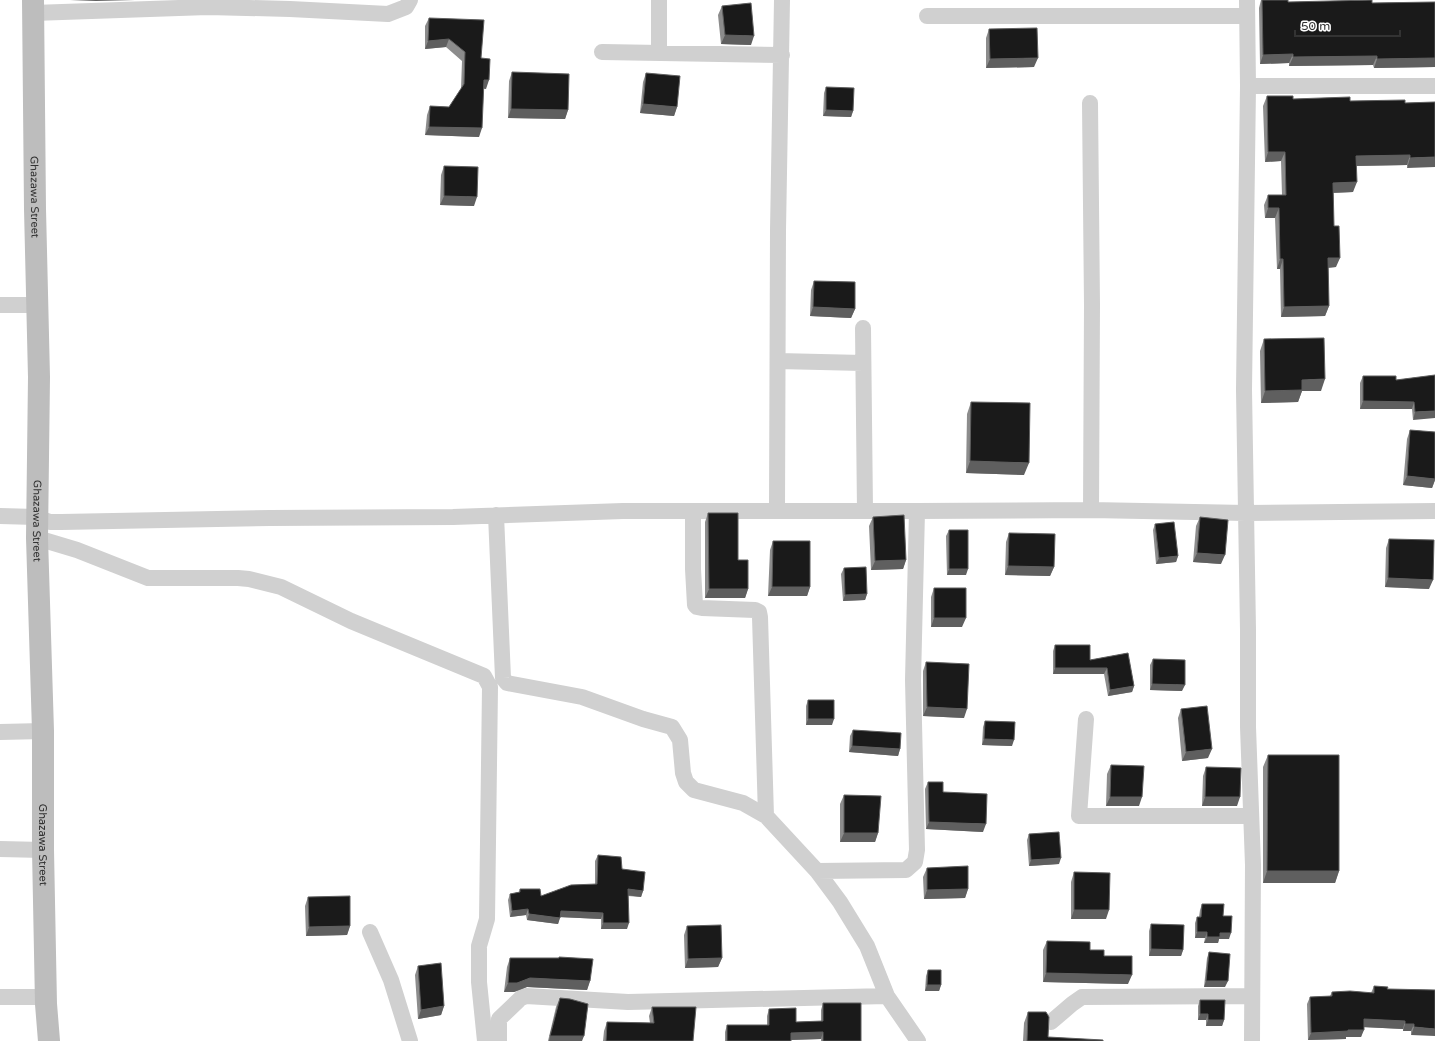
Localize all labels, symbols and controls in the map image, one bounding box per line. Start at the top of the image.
scale bar [1295,12,1400,38]
text: 50 m [1301,19,1330,33]
street label: Ghazawa Street [27,156,42,238]
street label: Ghazawa Street [30,480,44,562]
street label: Ghazawa Street [36,804,50,886]

